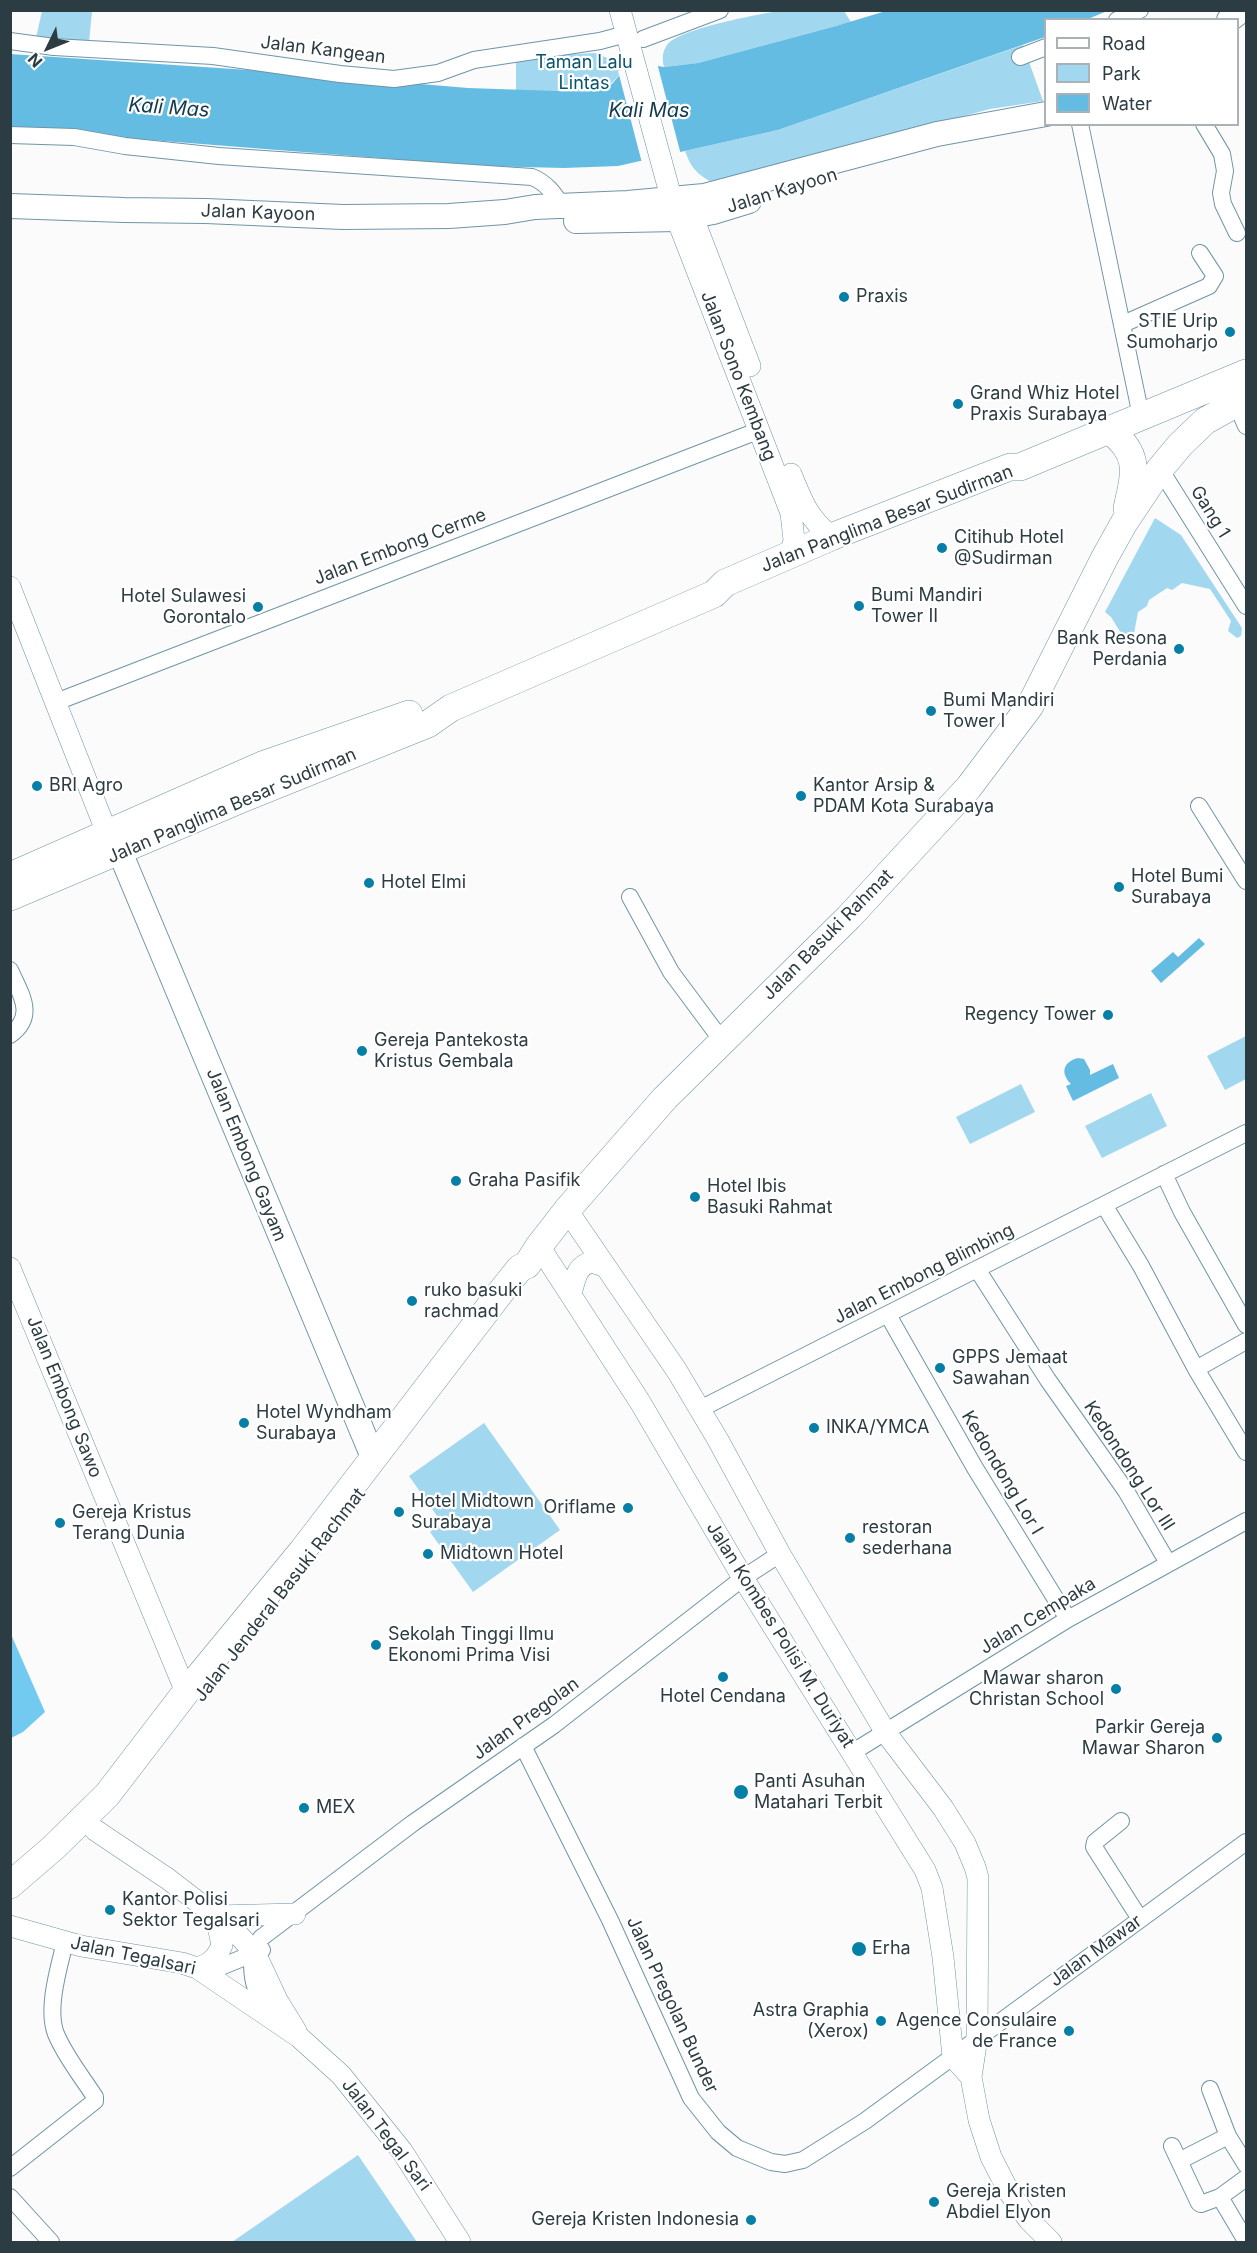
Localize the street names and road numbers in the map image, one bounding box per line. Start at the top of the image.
street label: Jalan Kangean [259,32,387,68]
street label: Jalan Kayoon [724,164,840,218]
street label: Jalan Kayoon [200,200,316,226]
street label: Jalan Sono Kembang [696,288,780,464]
street label: Jalan Panglima Besar Sudirman [758,461,1016,577]
street label: Gang 1 [1186,482,1234,542]
street label: Jalan Embong Cerme [311,504,489,590]
street label: Jalan Panglima Besar Sudirman [104,744,360,868]
street label: Jalan Basuki Rahmat [758,865,898,1005]
street label: Jalan Embong Gayam [201,1065,291,1245]
street label: Jalan Embong Blimbing [830,1219,1018,1329]
street label: Jalan Embong Sawo [22,1313,106,1481]
street label: Kedondong Lor III [1079,1397,1179,1535]
street label: Kedondong Lor I [957,1407,1047,1539]
street label: Jalan Jenderal Basuki Rachmat [190,1484,370,1706]
street label: Jalan Kombes Polisi M. Duriyat [701,1518,859,1752]
street label: Jalan Cempaka [976,1573,1100,1659]
street label: Jalan Pregolan [469,1673,583,1765]
street label: Jalan Mawar [1046,1910,1146,1992]
street label: Jalan Pregolan Bunder [622,1913,722,2097]
street label: Jalan Tegalsari [68,1932,198,1980]
street label: Jalan Tegal Sari [337,2075,435,2195]

